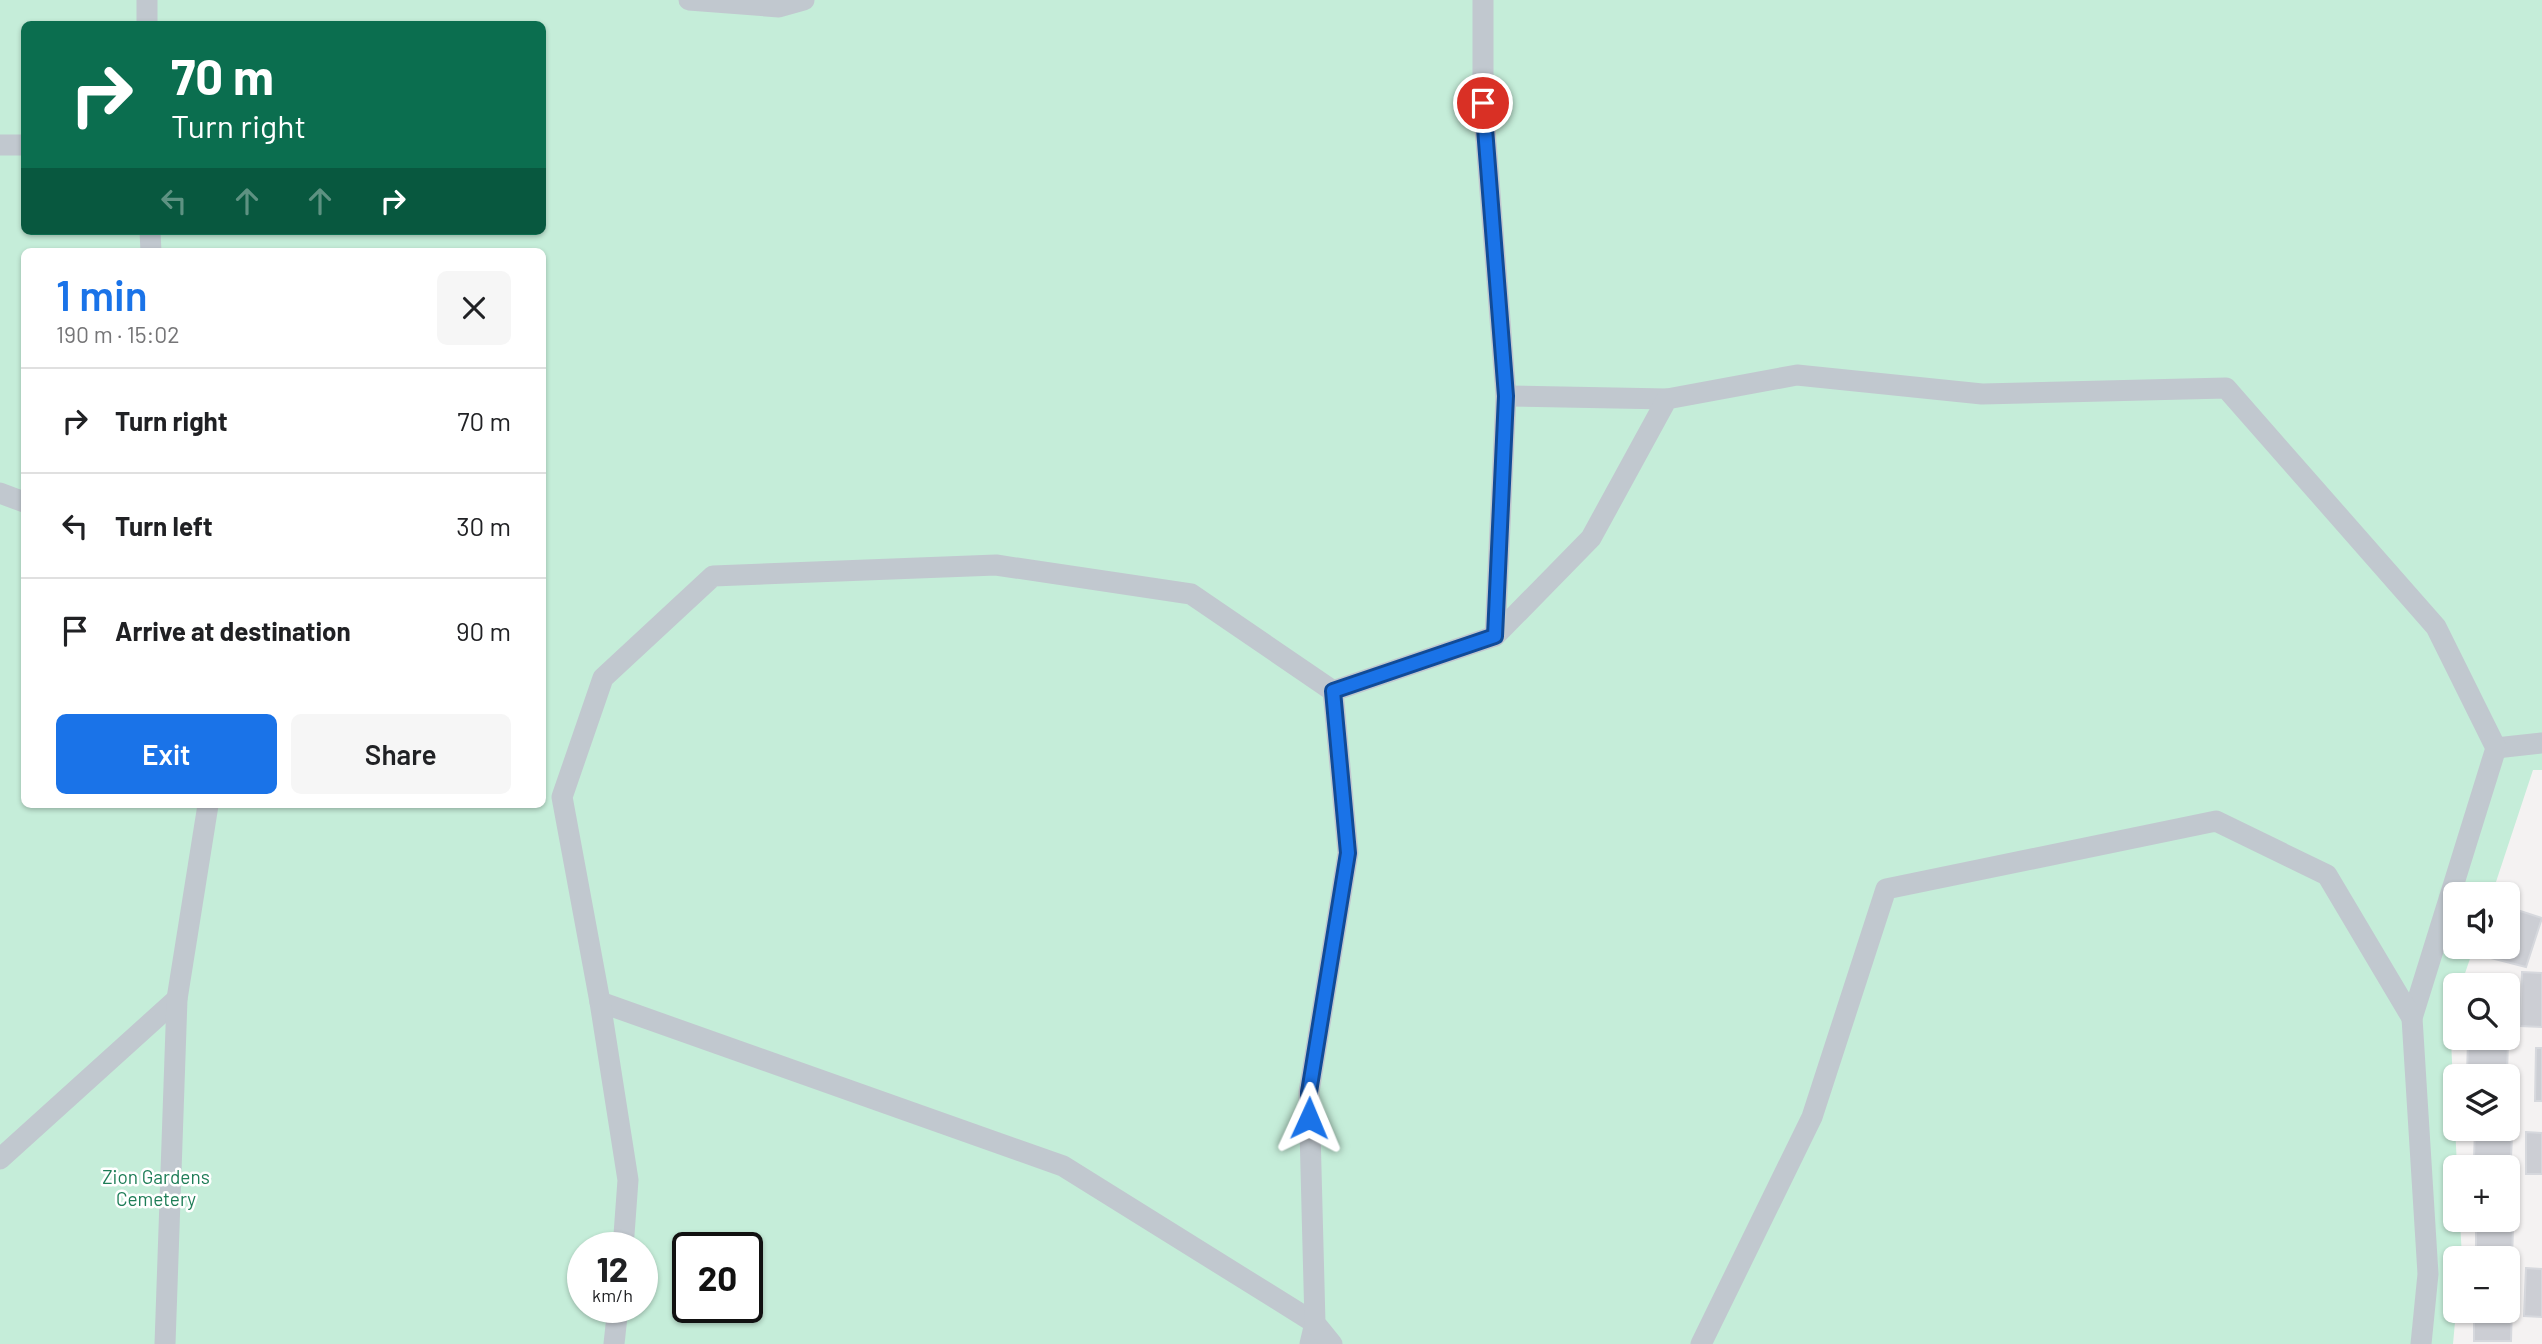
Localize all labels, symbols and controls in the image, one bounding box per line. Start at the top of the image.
text: 70 m [171,46,274,105]
icon: right [56,49,147,140]
pin [1453,73,1513,133]
icon: arrive [1464,84,1502,122]
text: Turn right [171,106,306,144]
icon: left [155,182,193,220]
icon: ahead [228,182,266,220]
icon: ahead [301,182,339,220]
icon: right [374,182,412,220]
text: 1 min [56,269,148,319]
button: close [437,271,511,345]
text: 190 m · 15:02 [56,320,180,348]
icon: right [56,402,94,440]
text: Turn right [115,405,228,436]
text: 70 m [457,405,511,436]
icon: left [56,507,94,545]
text: Turn left [115,510,213,541]
text: 30 m [456,510,511,541]
icon: arrive [56,612,94,650]
text: Arrive at destination [115,615,351,646]
text: 90 m [456,615,511,646]
button: Exit [56,714,277,794]
button: Share [291,714,511,794]
map controls [2443,882,2520,1323]
button: sound [2443,882,2520,959]
button: search [2443,973,2520,1050]
button: layers [2443,1064,2520,1141]
position arrow [1272,1081,1346,1155]
button: + [2443,1155,2520,1232]
park label: Zion Gardens Cemetery [102,1165,210,1210]
speed limit sign: 20 [672,1232,763,1323]
button: − [2443,1246,2520,1323]
text: 12 [596,1247,628,1289]
text: km/h [592,1284,633,1306]

